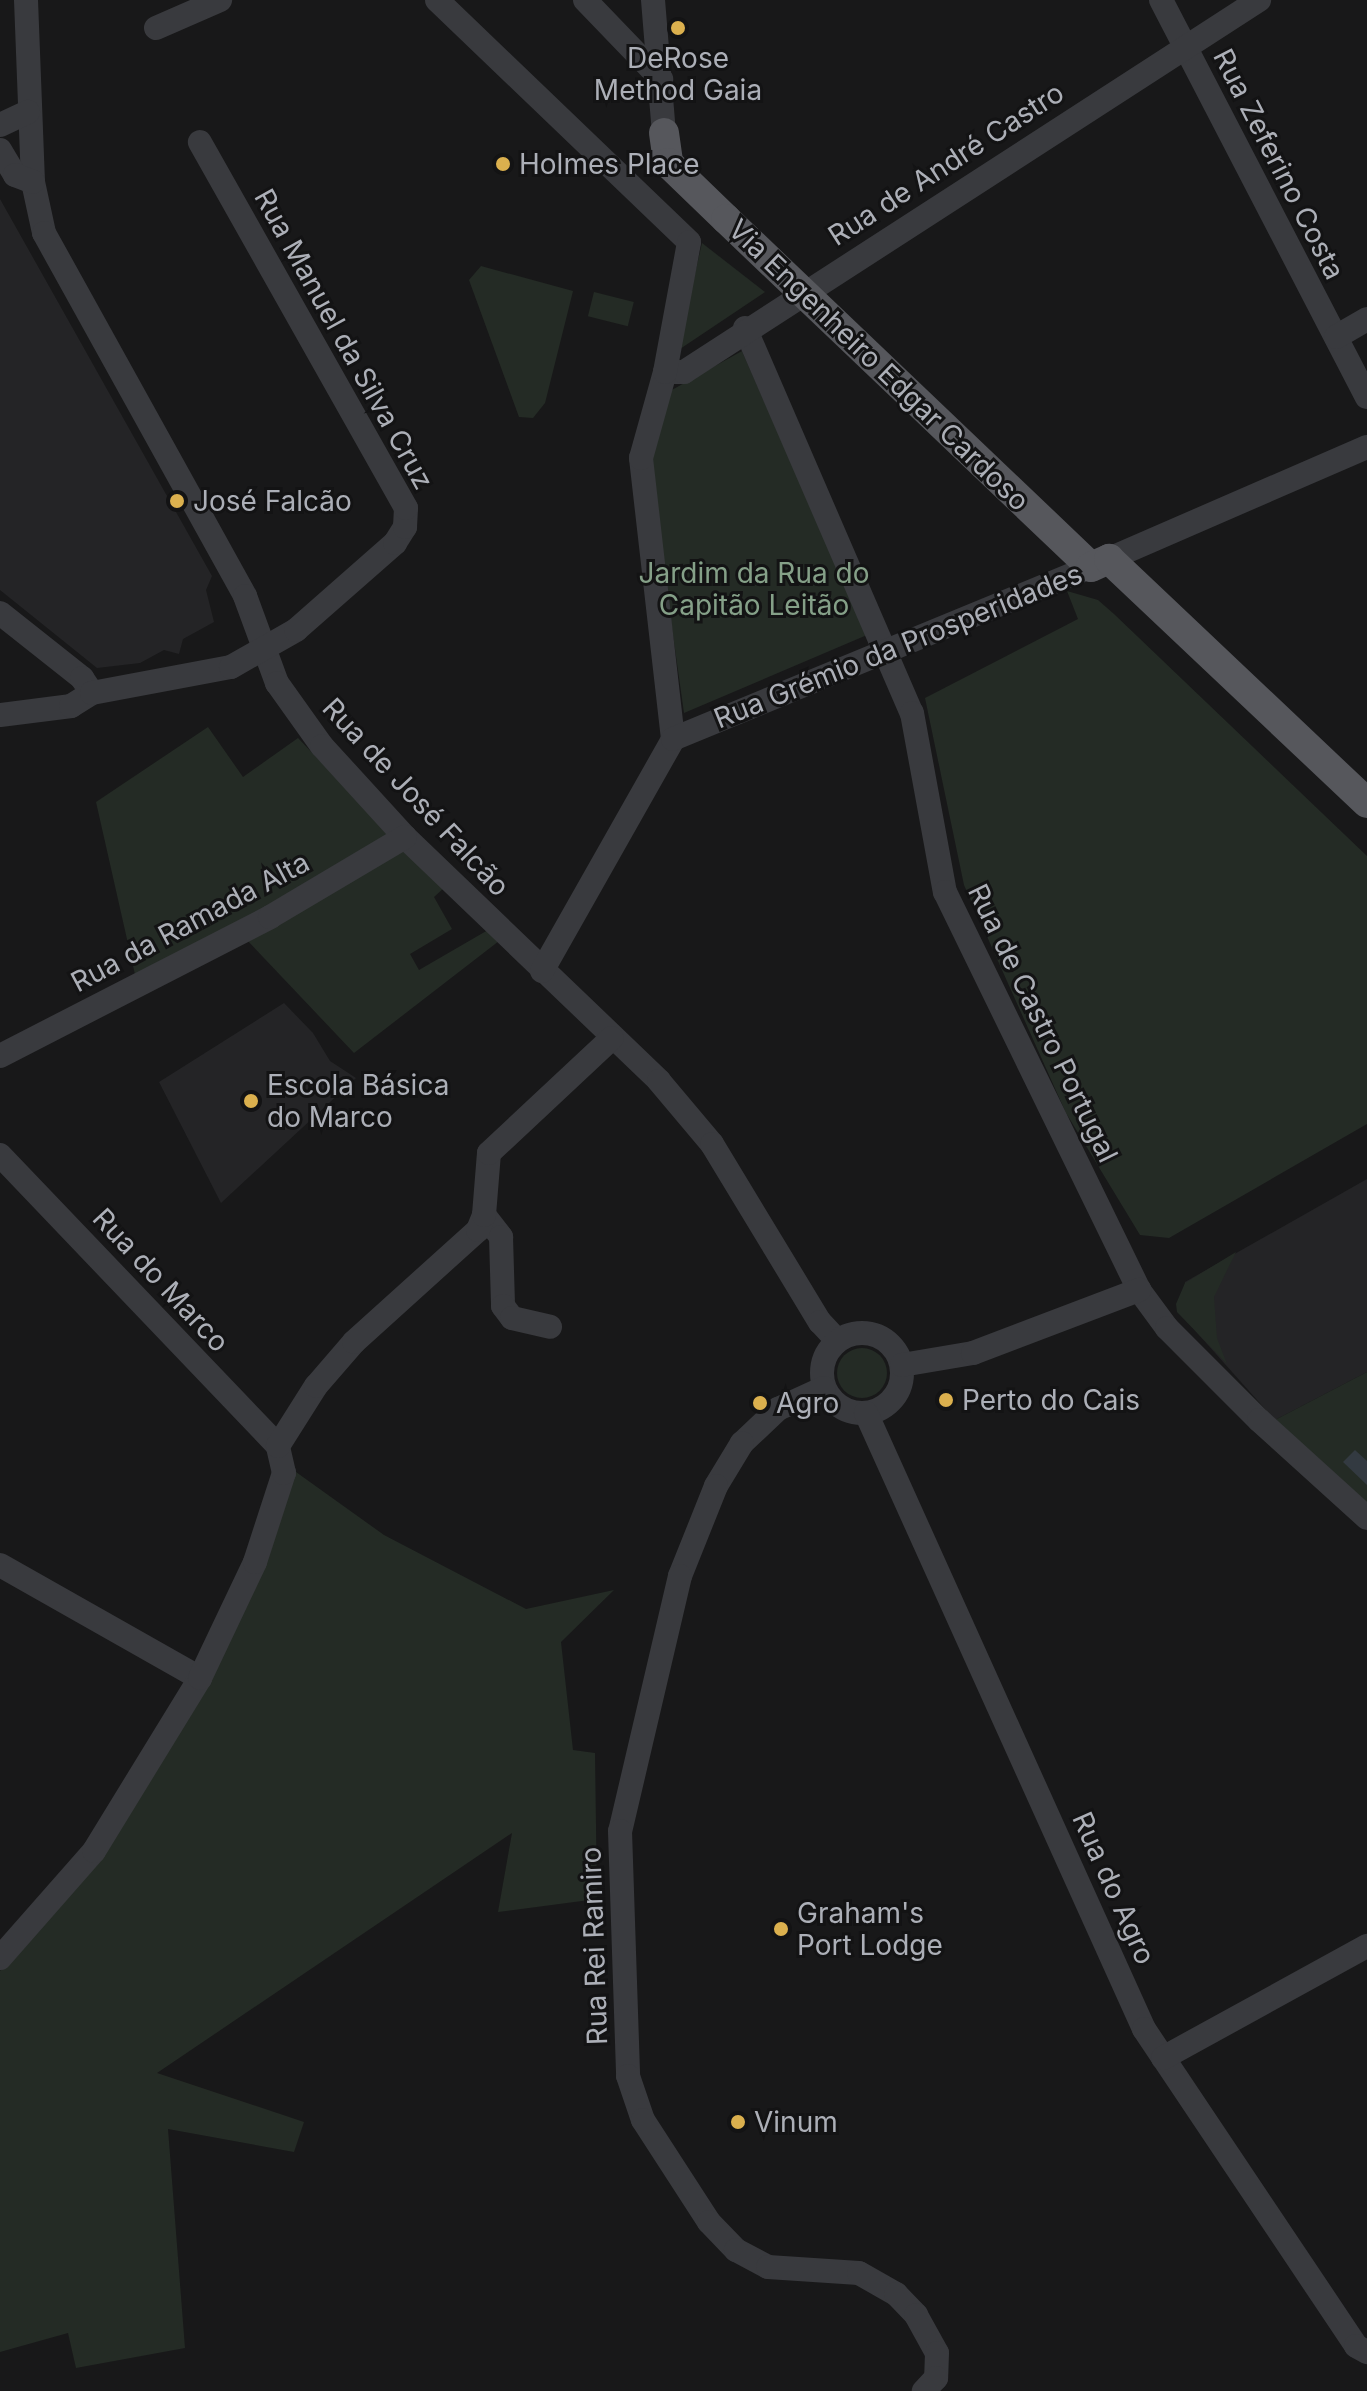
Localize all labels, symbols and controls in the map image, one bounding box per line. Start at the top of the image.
marker: DeRose Method Gaia [669,19,687,37]
place label: DeRose Method Gaia [594,41,762,107]
street label: Rua Zeferino Costa [1206,43,1352,285]
street label: Rua de André Castro [822,75,1070,253]
place label: Holmes Place [519,147,700,181]
marker: Holmes Place [494,155,512,173]
street label: Rua Manuel da Silva Cruz [247,183,441,495]
street label: Via Engenheiro Edgar Cardoso [722,212,1036,518]
place label: José Falcão [193,484,352,518]
marker: José Falcão [168,492,186,510]
park label: Jardim da Rua do Capitão Leitão [639,556,869,622]
street label: Rua Grémio da Prosperidades [709,557,1087,735]
street label: Rua de José Falcão [316,691,516,903]
street label: Rua da Ramada Alta [65,845,315,999]
street label: Rua de Castro Portugal [961,878,1125,1168]
place label: Escola Básica do Marco [267,1068,449,1134]
marker: Escola Básica do Marco [242,1092,260,1110]
street label: Rua do Marco [86,1201,236,1359]
place label: Perto do Cais [962,1383,1140,1417]
place label: Agro [776,1386,839,1420]
marker: Perto do Cais [937,1391,955,1409]
marker: Agro [751,1394,769,1412]
street label: Rua do Agro [1065,1807,1163,1969]
street label: Rua Rei Ramiro [574,1846,614,2046]
place label: Graham's Port Lodge [797,1896,943,1962]
marker: Graham's Port Lodge [772,1920,790,1938]
place label: Vinum [754,2105,838,2139]
marker: Vinum [729,2113,747,2131]

